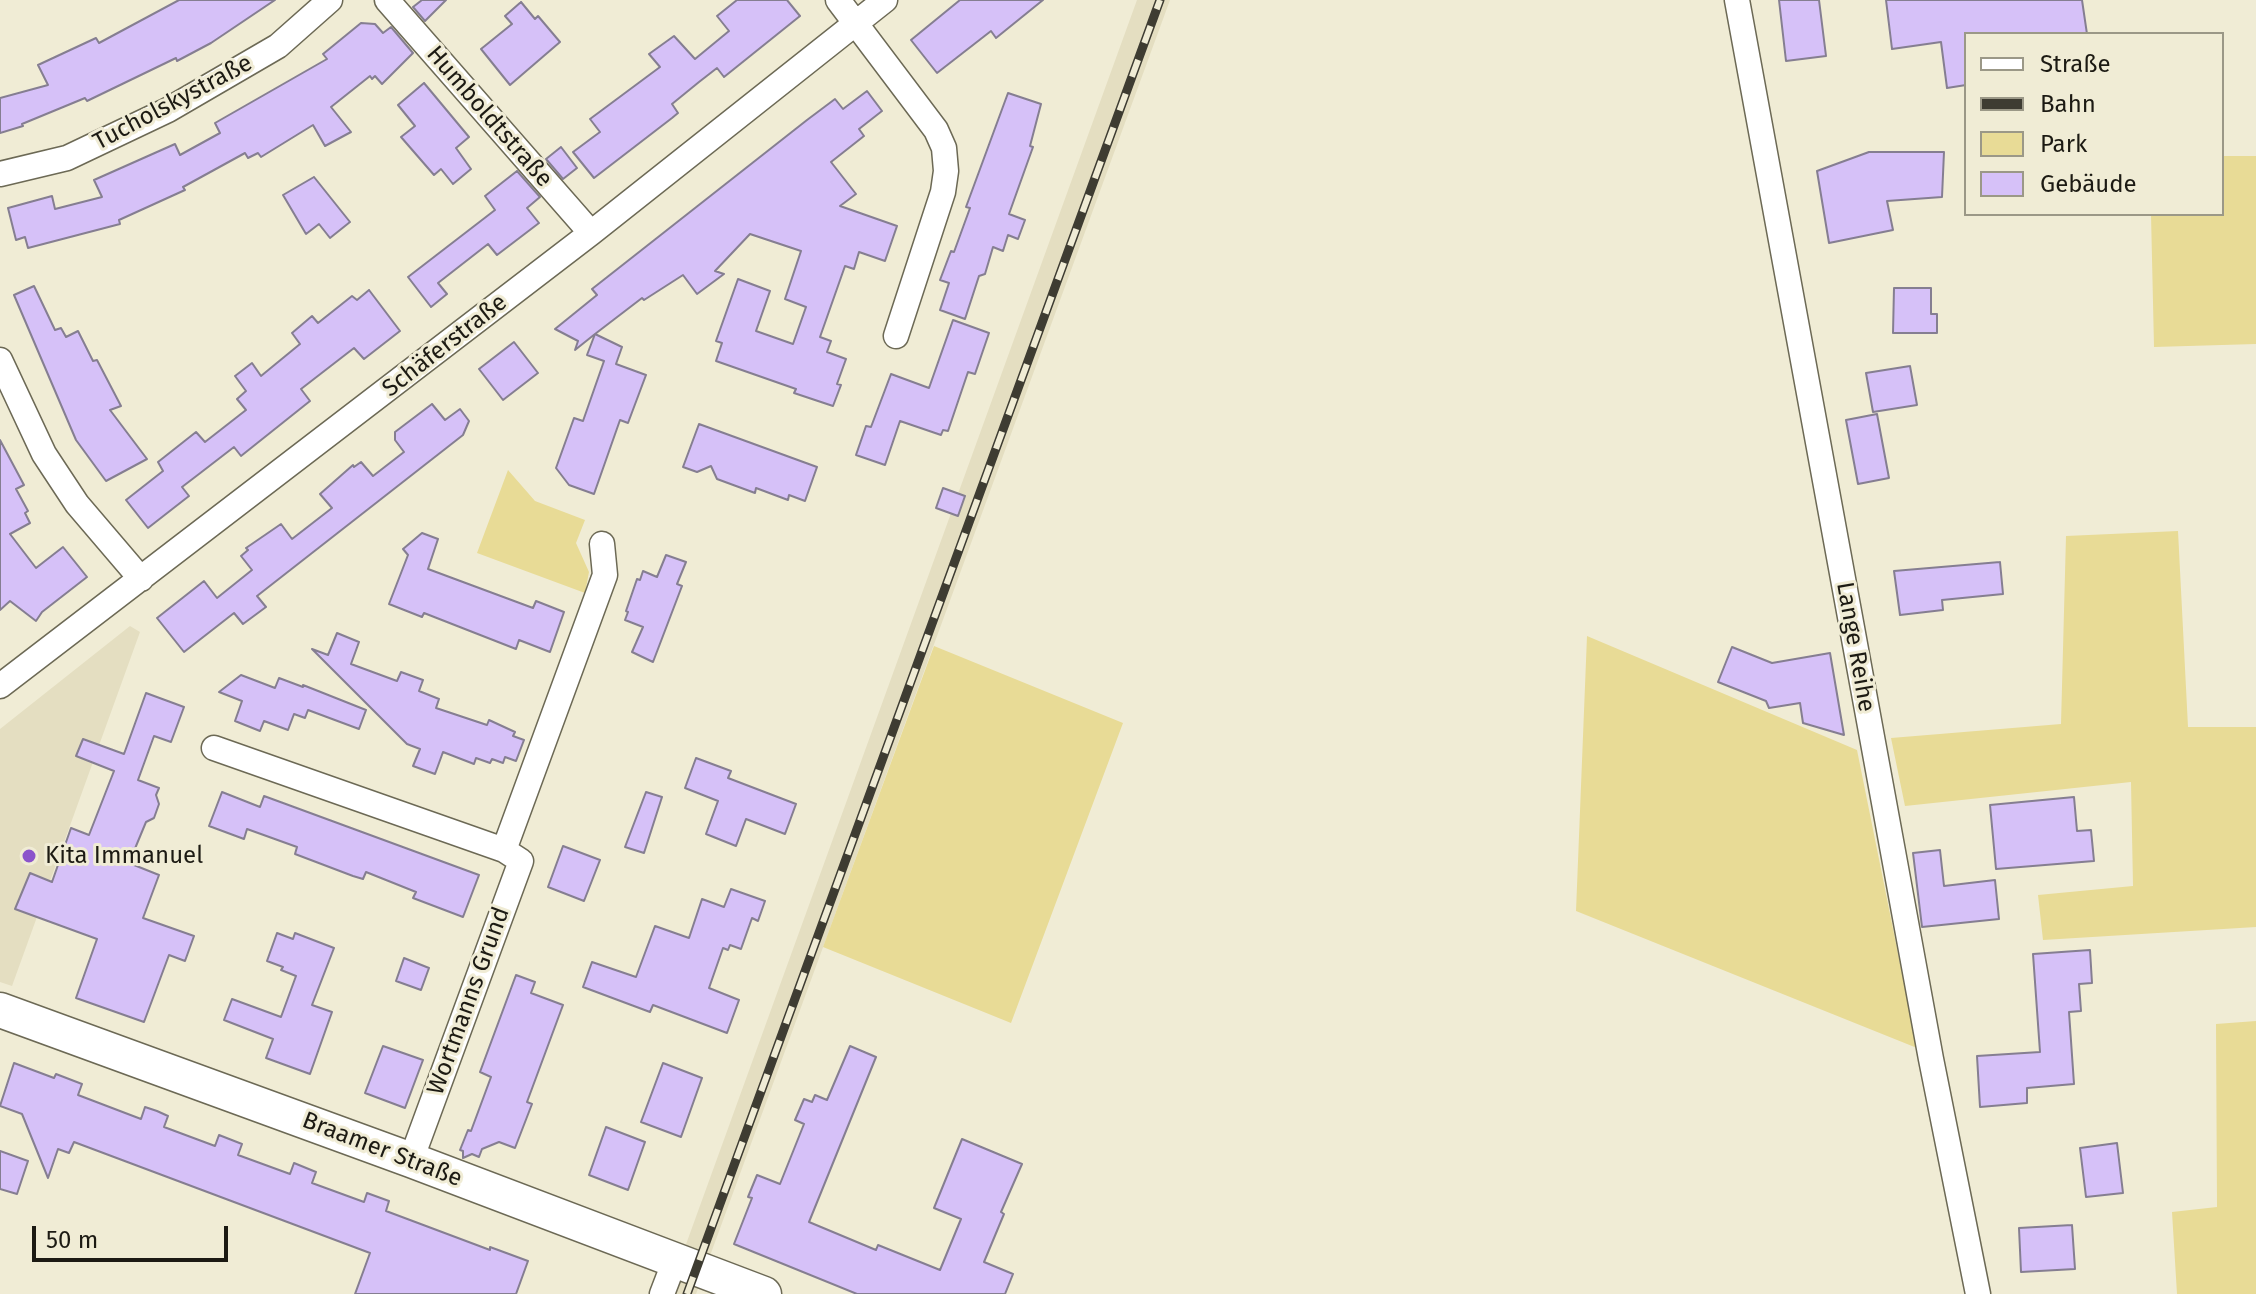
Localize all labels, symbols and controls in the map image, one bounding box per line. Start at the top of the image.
legend [1964,32,2224,216]
street label: Humboldtstraße [420,40,558,194]
street label: Tucholskystraße [89,49,257,157]
text: Straße [2040,50,2111,78]
text: Bahn [2040,90,2096,118]
text: Park [2040,130,2087,158]
text: Gebäude [2040,170,2137,198]
street label: Schäferstraße [377,288,513,404]
street label: Lange Reihe [1829,580,1881,714]
place label: Kita Immanuel [45,842,203,870]
marker: Kita Immanuel [20,847,38,865]
street label: Wortmanns Grund [422,903,516,1099]
street label: Braamer Straße [298,1106,466,1194]
scale bar [36,1210,232,1260]
text: 50 m [46,1226,98,1254]

